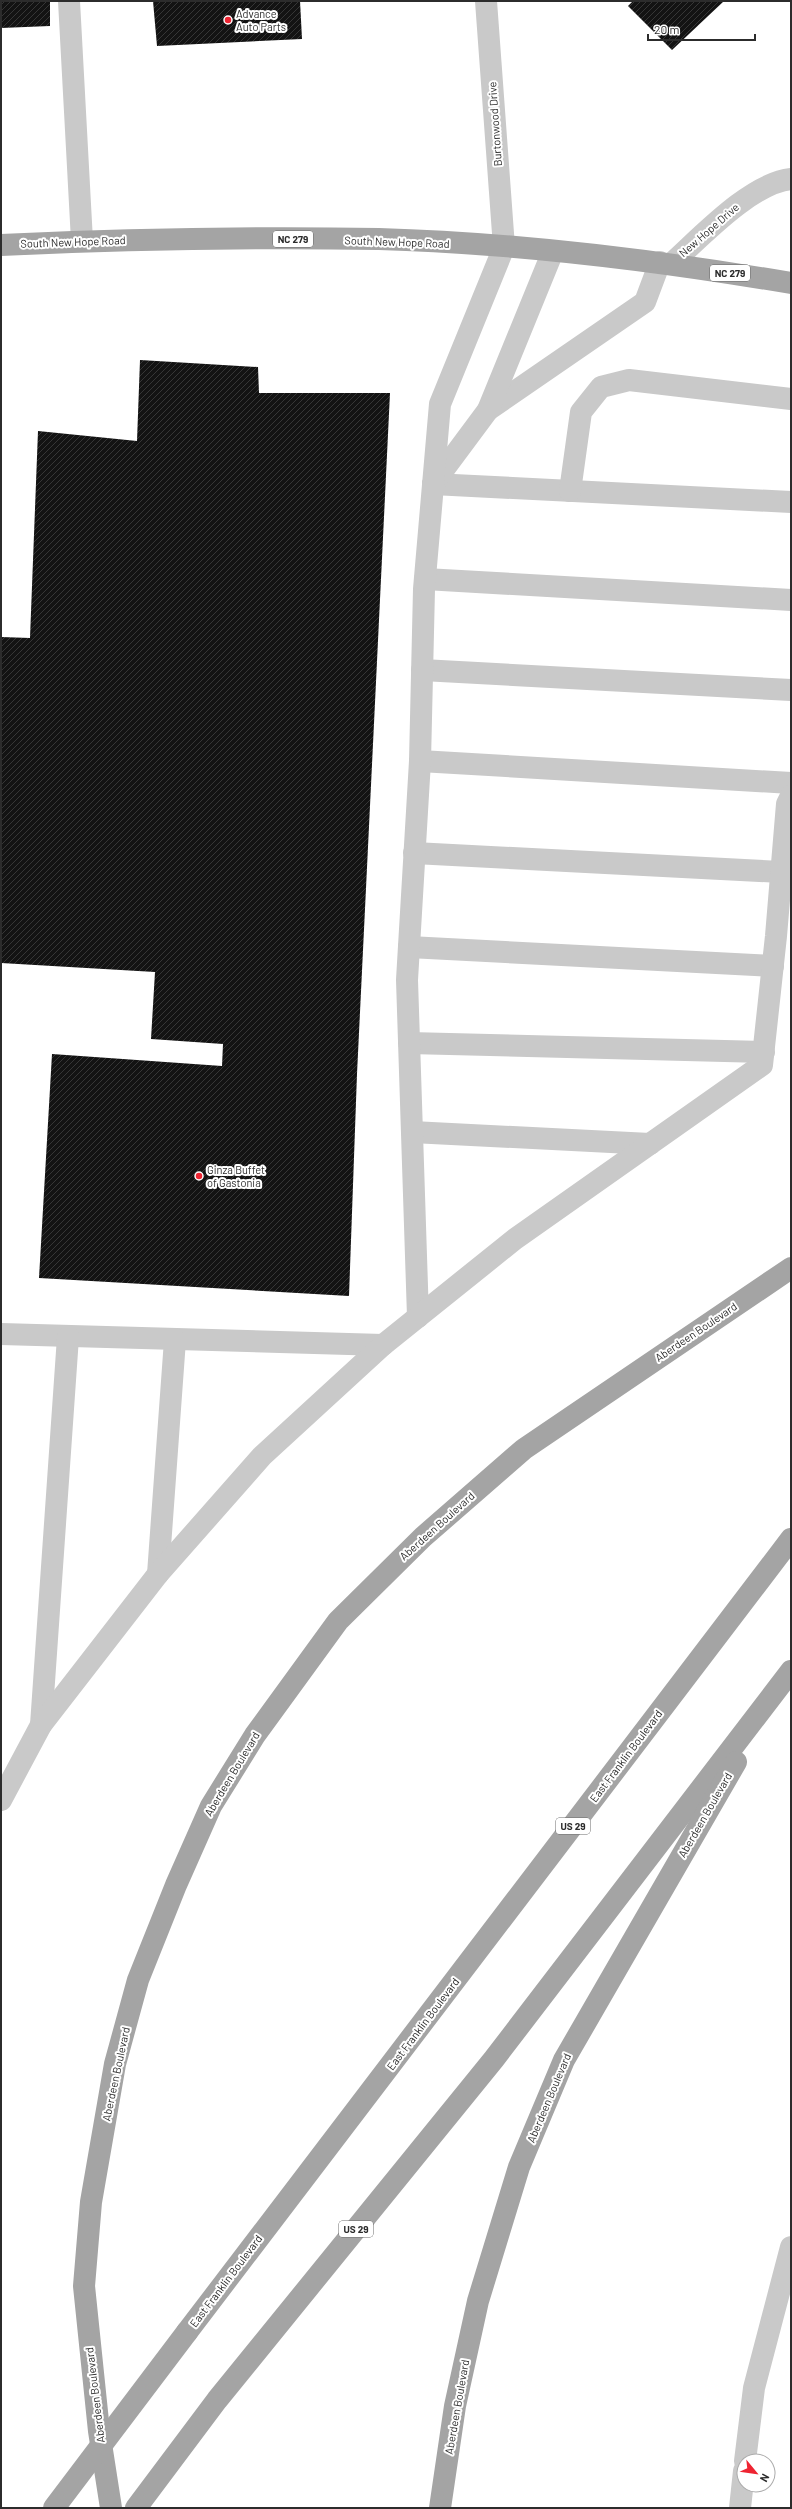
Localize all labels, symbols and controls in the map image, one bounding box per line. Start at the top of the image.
place label: Advance Auto Parts [236,7,286,33]
marker: Advance Auto Parts [223,15,233,25]
scale bar [648,16,755,42]
text: 20 m [654,22,680,36]
street label: Burtonwood Drive [485,81,504,167]
street label: New Hope Drive [676,200,741,259]
road number: NC 279 [273,231,313,247]
street label: South New Hope Road [20,233,126,250]
street label: South New Hope Road [344,233,450,250]
road number: NC 279 [710,265,750,281]
place label: Ginza Buffet of Gastonia [207,1163,265,1189]
marker: Ginza Buffet of Gastonia [194,1171,204,1181]
street label: Aberdeen Boulevard [652,1299,739,1364]
street label: Aberdeen Boulevard [397,1489,477,1563]
street label: East Franklin Boulevard [587,1707,665,1804]
street label: Aberdeen Boulevard [201,1729,262,1818]
street label: Aberdeen Boulevard [675,1770,734,1860]
road number: US 29 [556,1818,590,1834]
street label: East Franklin Boulevard [384,1975,462,2072]
street label: Aberdeen Boulevard [99,2026,132,2122]
street label: Aberdeen Boulevard [524,2051,573,2145]
road number: US 29 [339,2221,373,2237]
street label: East Franklin Boulevard [187,2232,265,2329]
street label: Aberdeen Boulevard [82,2347,107,2443]
street label: Aberdeen Boulevard [442,2359,471,2455]
north arrow [736,2453,776,2493]
text: N [758,2472,773,2484]

